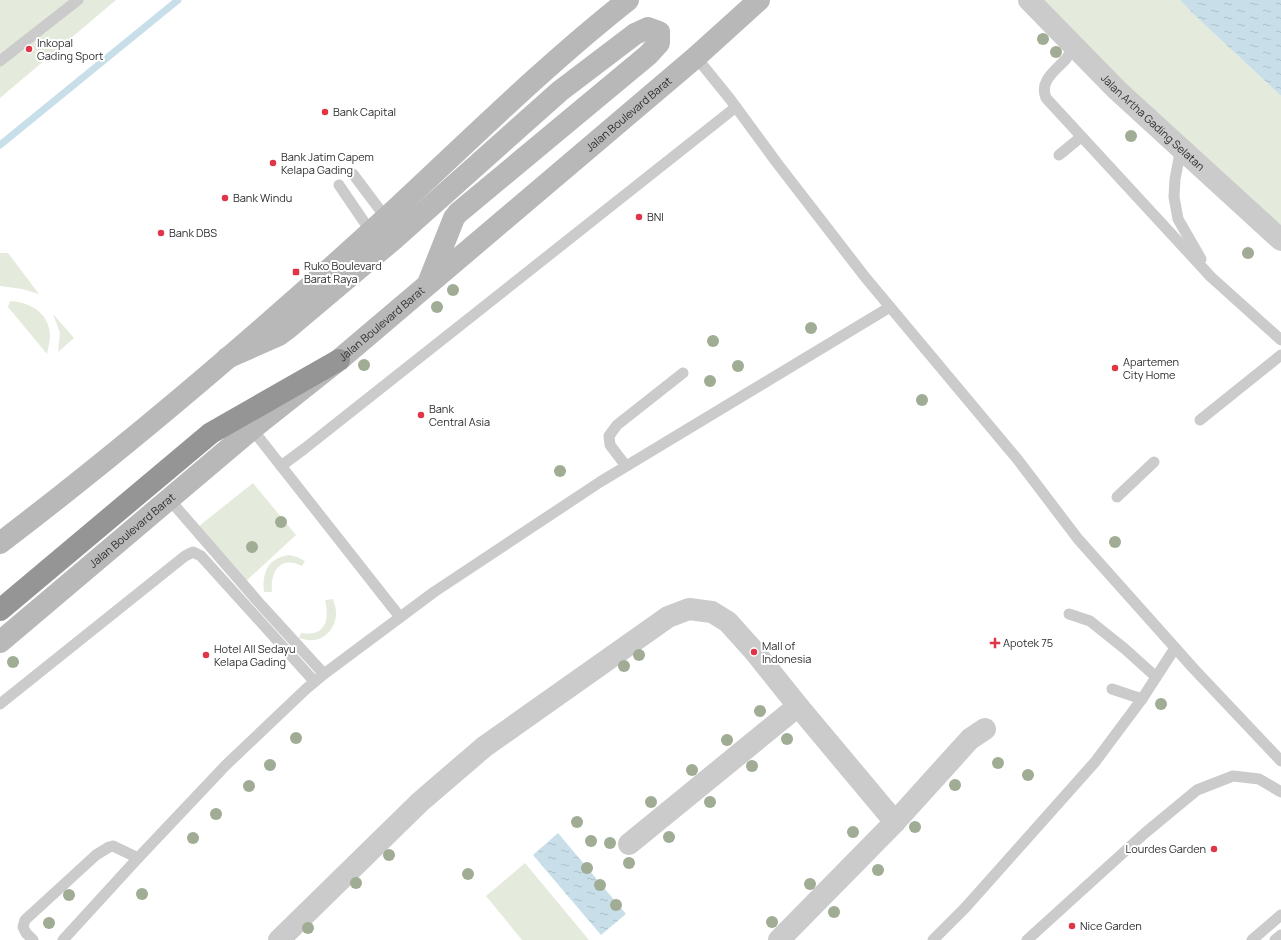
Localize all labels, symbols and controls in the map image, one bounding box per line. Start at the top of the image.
place label: Inkopal Gading Sport [37,35,103,63]
marker: Inkopal Gading Sport [24,44,34,54]
street label: Jalan Artha Gading Selatan [1098,70,1208,174]
street label: Jalan Boulevard Barat [582,73,675,155]
place label: Bank Capital [333,104,396,119]
marker: Bank Capital [320,107,330,117]
place label: Bank Jatim Capem Kelapa Gading [281,149,374,177]
marker: Bank Jatim Capem Kelapa Gading [268,158,278,168]
place label: Bank Windu [233,190,292,205]
marker: Bank Windu [220,193,230,203]
place label: BNI [647,209,664,224]
marker: BNI [634,212,644,222]
place label: Bank DBS [169,225,217,240]
marker: Bank DBS [156,228,166,238]
place label: Ruko Boulevard Barat Raya [304,258,382,286]
marker: Ruko Boulevard Barat Raya [291,267,301,277]
street label: Jalan Boulevard Barat [335,283,428,364]
place label: Apartemen City Home [1123,354,1179,382]
marker: Apartemen City Home [1110,363,1120,373]
place label: Bank Central Asia [429,401,490,429]
marker: Bank Central Asia [416,410,426,420]
street label: Jalan Boulevard Barat [86,489,178,571]
place label: Apotek 75 [1003,635,1053,650]
place label: Mall of Indonesia [762,638,811,666]
marker: Apotek 75 [990,638,1000,648]
place label: Hotel All Sedayu Kelapa Gading [214,641,296,669]
marker: Mall of Indonesia [749,647,759,657]
marker: Hotel All Sedayu Kelapa Gading [201,650,211,660]
place label: Lourdes Garden [1126,841,1206,856]
marker: Lourdes Garden [1209,844,1219,854]
place label: Nice Garden [1080,918,1142,933]
marker: Nice Garden [1067,921,1077,931]

